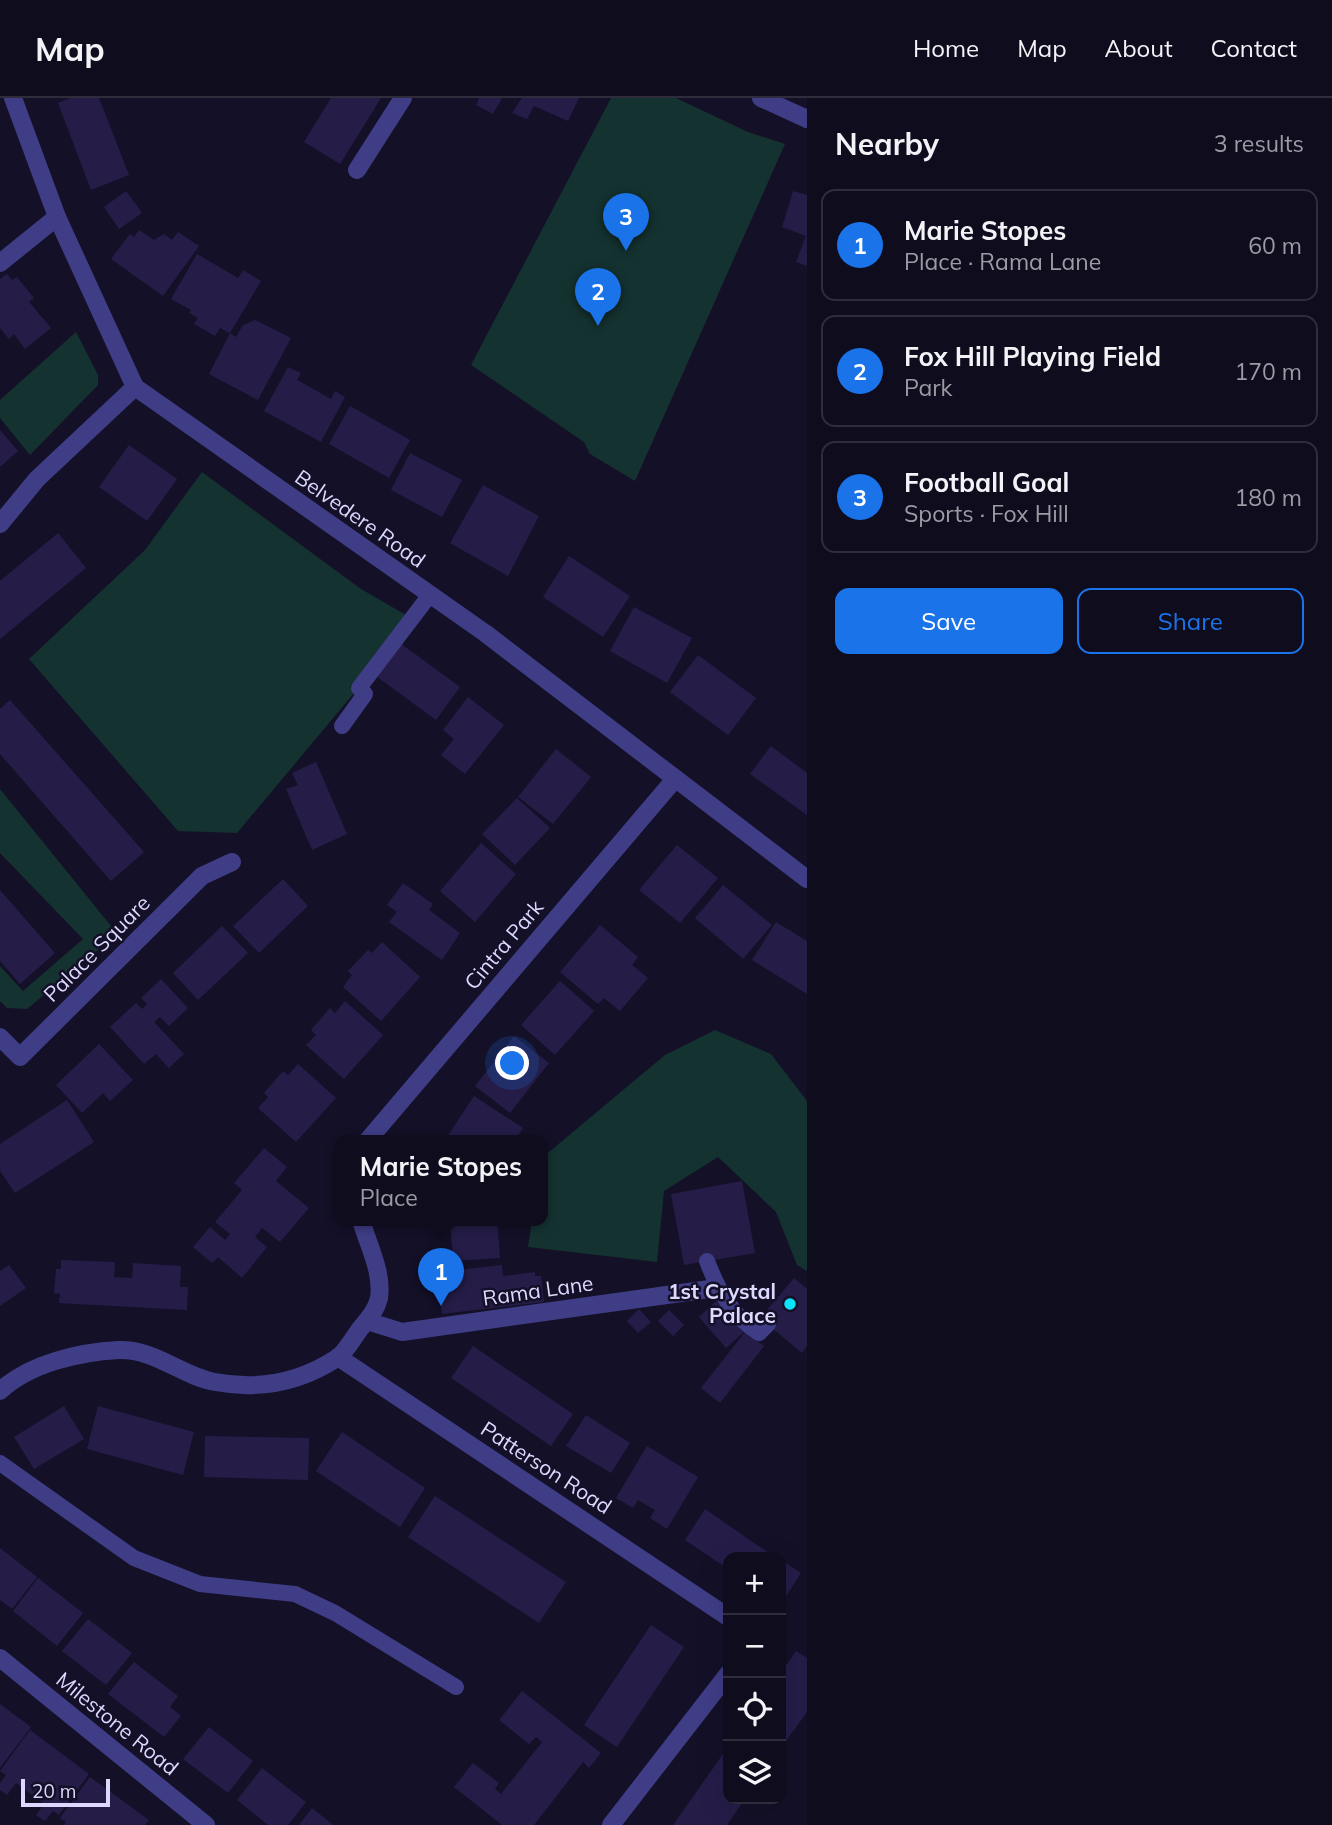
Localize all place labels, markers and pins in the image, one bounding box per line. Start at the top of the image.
pin: 3 [603,193,649,251]
pin: 2 [575,268,621,326]
pin: 1 [418,1248,464,1306]
place label: 1st Crystal Palace [668,1278,776,1328]
marker: 1st Crystal Palace [782,1296,798,1312]

